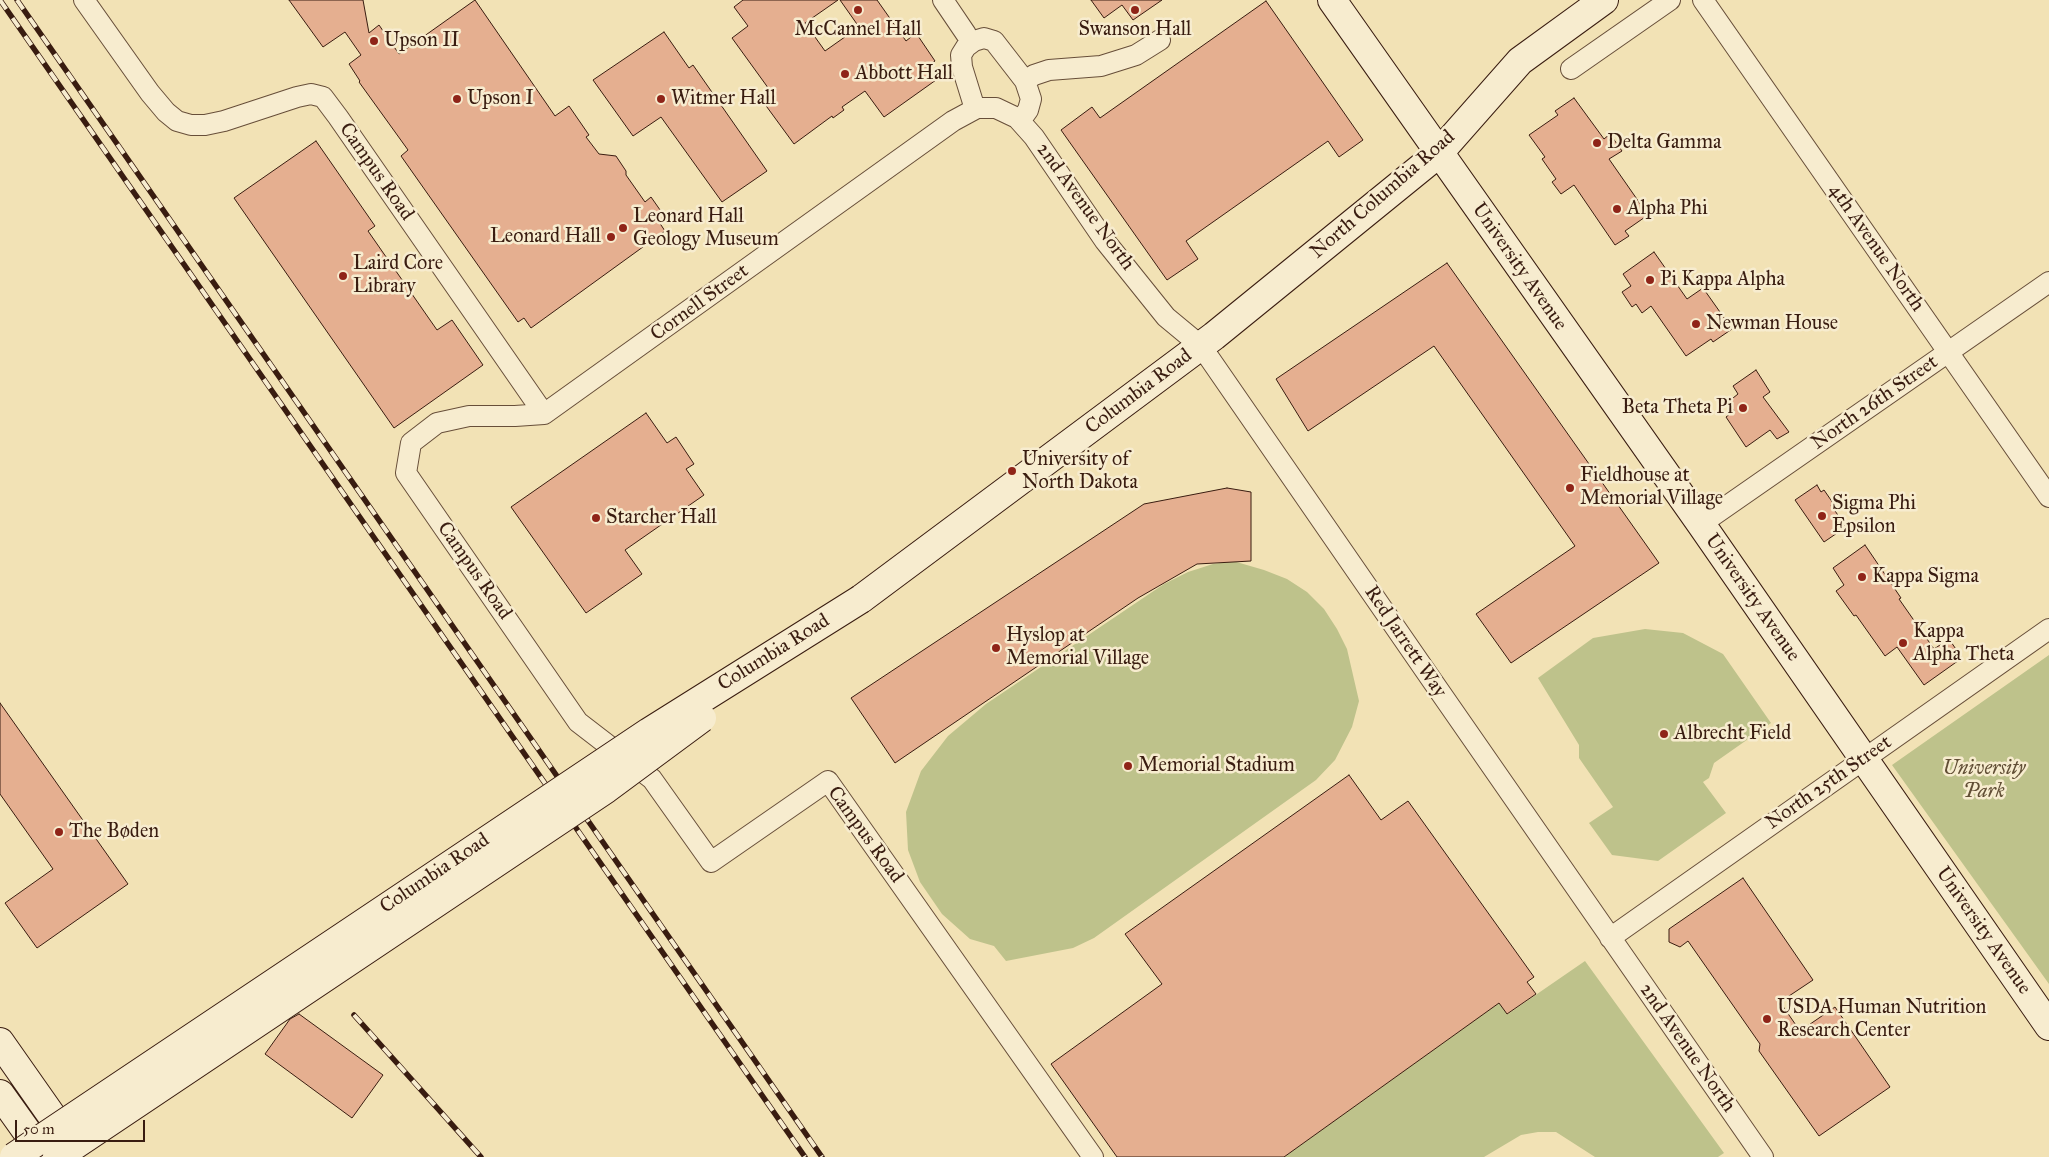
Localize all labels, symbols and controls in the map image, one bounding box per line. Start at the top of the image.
marker: McCannel Hall [852,4,864,16]
marker: Swanson Hall [1129,4,1141,16]
place label: McCannel Hall [794,18,922,42]
place label: Swanson Hall [1079,18,1191,42]
place label: Upson II [384,29,459,53]
marker: Upson II [368,35,380,47]
place label: Abbott Hall [855,62,953,86]
marker: Abbott Hall [839,68,851,80]
place label: Upson I [467,87,534,111]
place label: Witmer Hall [671,87,776,111]
marker: Upson I [451,93,463,105]
marker: Witmer Hall [655,93,667,105]
street label: Campus Road [334,119,418,225]
street label: North Columbia Road [1306,126,1460,264]
place label: Delta Gamma [1607,131,1721,155]
marker: Delta Gamma [1591,137,1603,149]
street label: 2nd Avenue North [1031,139,1139,275]
street label: 4th Avenue North [1823,179,1929,317]
place label: Alpha Phi [1627,197,1708,221]
street label: University Avenue [1466,199,1572,335]
marker: Alpha Phi [1611,203,1623,215]
place label: Leonard Hall Geology Museum [633,205,779,252]
marker: Leonard Hall Geology Museum [617,222,629,234]
place label: Leonard Hall [490,225,601,249]
marker: Leonard Hall [605,231,617,243]
place label: Laird Core Library [353,252,443,299]
street label: Cornell Street [646,259,754,347]
place label: Pi Kappa Alpha [1660,268,1785,292]
marker: Laird Core Library [337,270,349,282]
marker: Pi Kappa Alpha [1644,274,1656,286]
place label: Newman House [1706,312,1838,336]
marker: Newman House [1690,318,1702,330]
street label: Columbia Road [1081,344,1197,440]
street label: North 26th Street [1807,350,1943,456]
place label: Beta Theta Pi [1622,396,1733,420]
marker: Beta Theta Pi [1737,402,1749,414]
place label: University of North Dakota [1022,448,1138,495]
place label: Fieldhouse at Memorial Village [1580,464,1723,511]
marker: University of North Dakota [1006,465,1018,477]
marker: Fieldhouse at Memorial Village [1564,482,1576,494]
place label: Sigma Phi Epsilon [1832,492,1916,539]
place label: Starcher Hall [606,506,717,530]
marker: Sigma Phi Epsilon [1816,510,1828,522]
marker: Starcher Hall [590,512,602,524]
street label: Campus Road [432,518,516,624]
street label: University Avenue [1699,530,1805,666]
place label: Kappa Sigma [1872,565,1979,589]
marker: Kappa Sigma [1856,571,1868,583]
street label: Red Jarrett Way [1359,581,1451,703]
street label: Columbia Road [714,609,834,697]
place label: Kappa Alpha Theta [1913,620,2014,667]
place label: Hyslop at Memorial Village [1006,624,1149,671]
marker: Kappa Alpha Theta [1897,637,1909,649]
marker: Hyslop at Memorial Village [990,642,1002,654]
place label: Albrecht Field [1674,722,1791,746]
marker: Albrecht Field [1658,728,1670,740]
street label: North 25th Street [1762,731,1896,835]
place label: Memorial Stadium [1138,754,1295,778]
park label: University Park [1943,757,2025,804]
marker: Memorial Stadium [1122,760,1134,772]
street label: Campus Road [822,782,908,888]
place label: The Bøden [69,820,159,844]
marker: The Bøden [53,826,65,838]
street label: Columbia Road [376,829,494,919]
street label: University Avenue [1930,863,2036,999]
street label: 2nd Avenue North [1634,979,1740,1117]
place label: USDA Human Nutrition Research Center [1777,996,1986,1043]
marker: USDA Human Nutrition Research Center [1761,1013,1773,1025]
scale bar [18,1110,148,1142]
text: 50 m [23,1120,55,1138]

